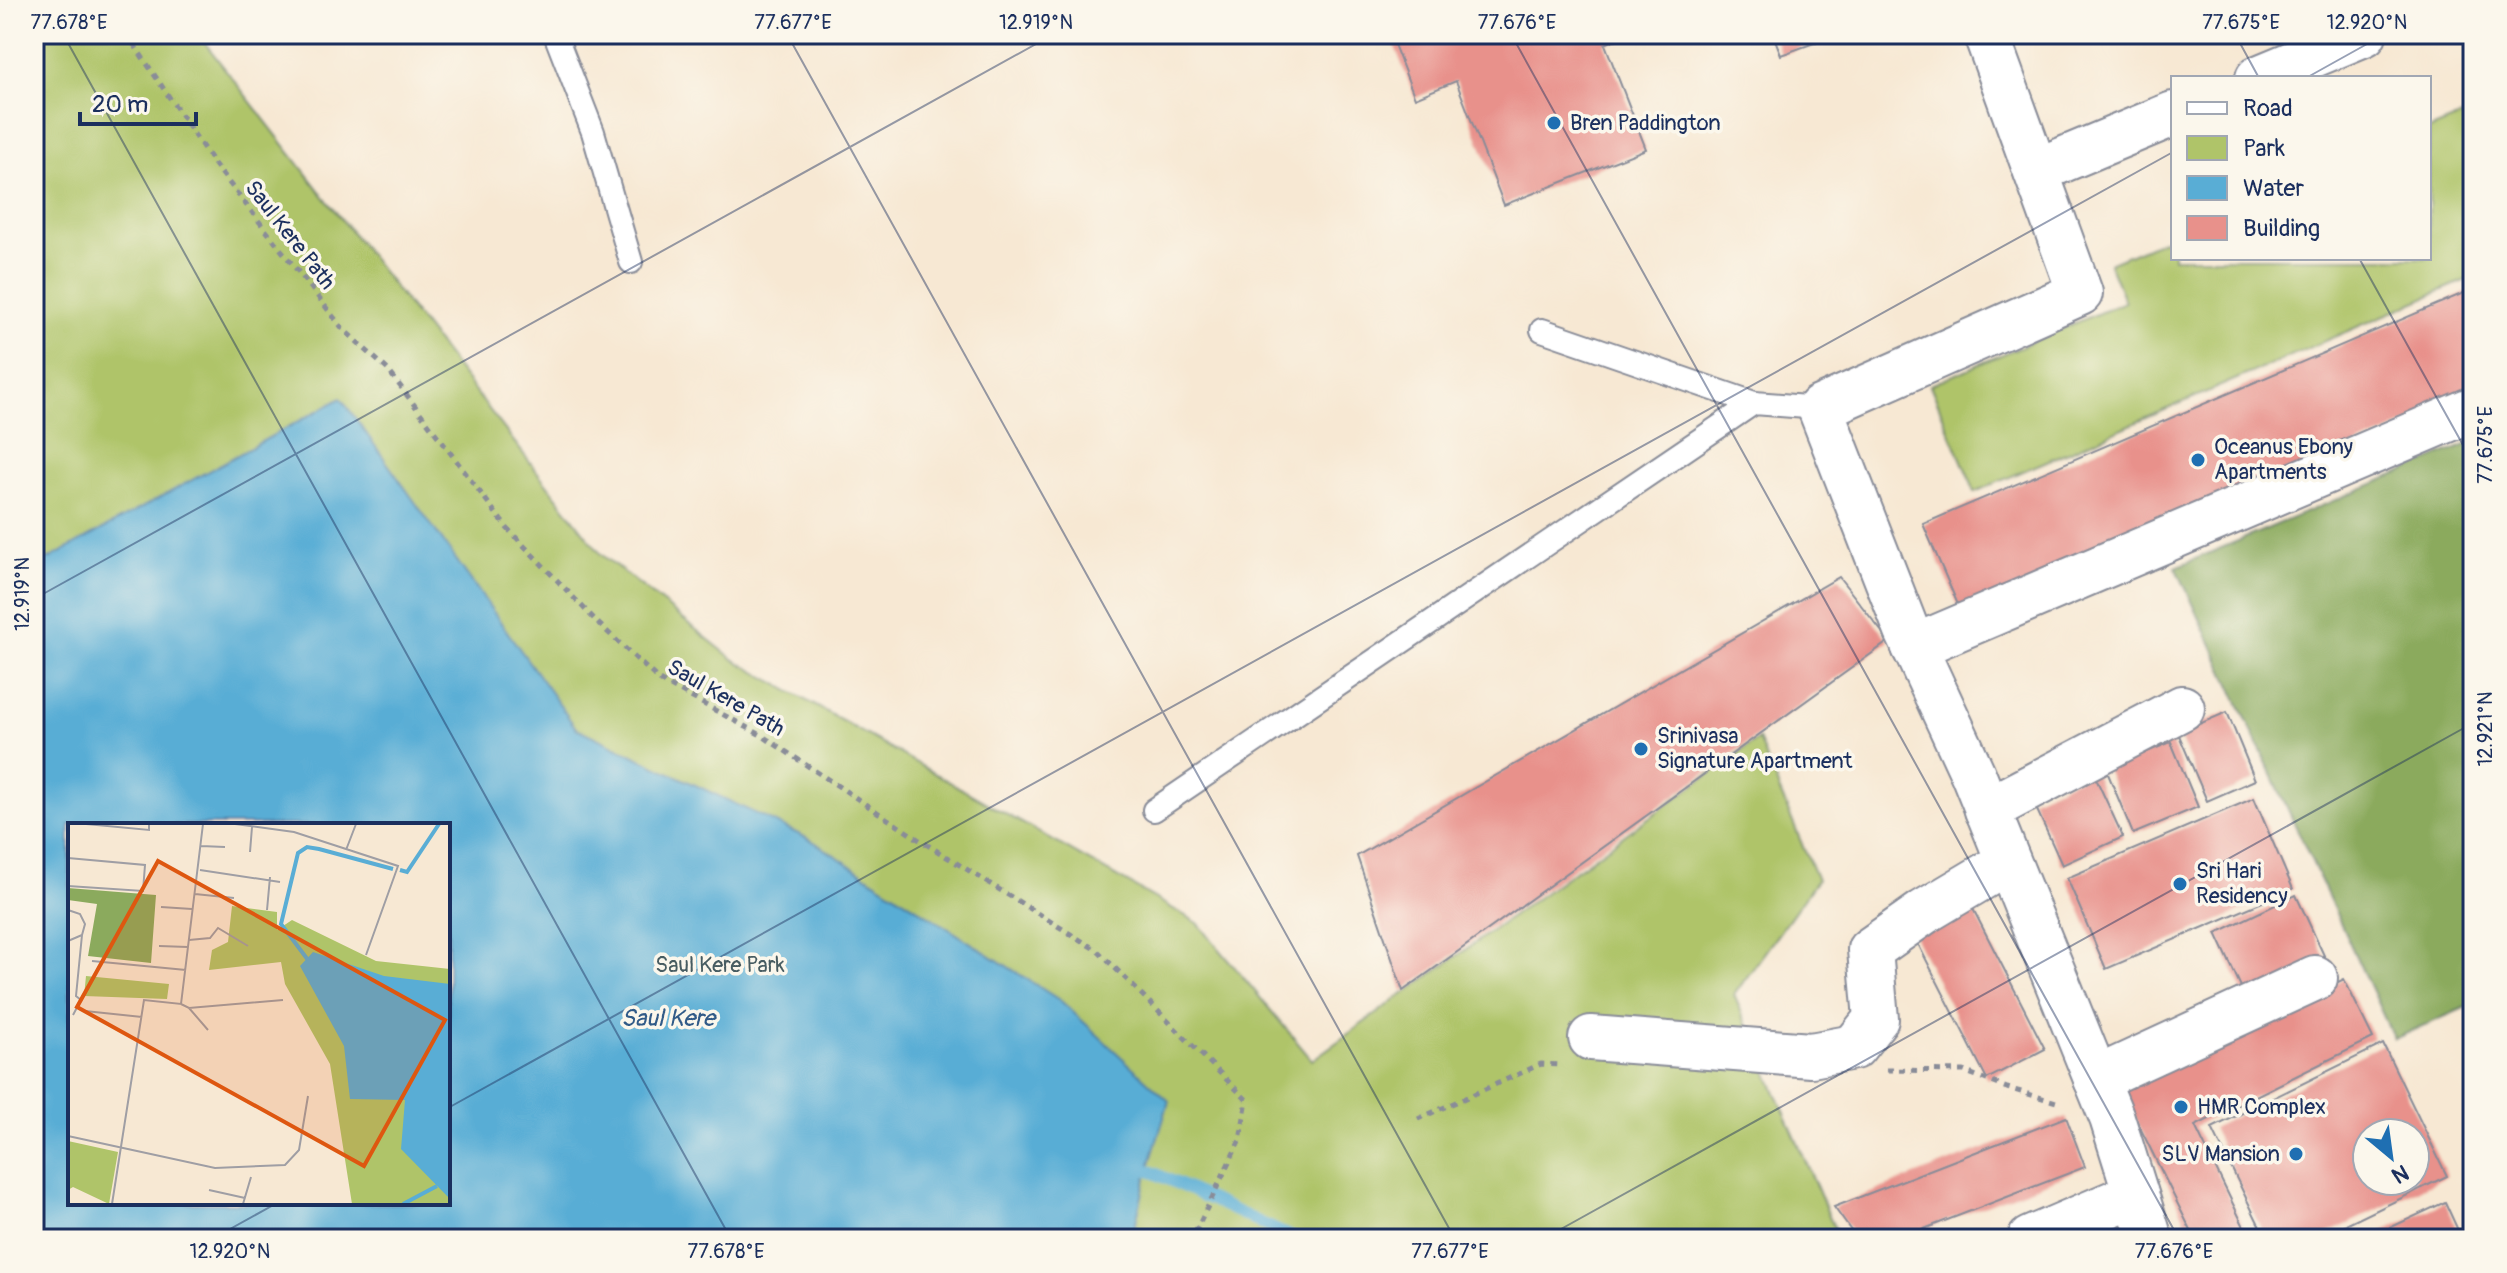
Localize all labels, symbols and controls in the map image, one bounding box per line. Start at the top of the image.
text: 77.678°E [31,10,107,35]
text: 77.677°E [754,10,832,35]
text: 12.919°N [999,10,1073,35]
text: 77.676°E [1478,10,1556,35]
text: 77.675°E [2202,10,2280,35]
text: 12.920°N [2327,10,2407,35]
scale bar [80,76,196,126]
legend [2171,76,2431,260]
text: 20 m [92,90,148,119]
text: Road [2243,94,2293,123]
place label: Bren Paddington [1570,109,1721,137]
marker: Bren Paddington [1545,114,1563,132]
text: Park [2243,134,2285,163]
text: Water [2243,174,2304,203]
street label: Saul Kere Path [239,175,341,295]
text: Building [2243,214,2320,243]
text: 77.675°E [2473,406,2498,484]
place label: Oceanus Ebony Apartments [2214,433,2353,486]
marker: Oceanus Ebony Apartments [2189,451,2207,469]
text: 12.919°N [10,557,35,631]
street label: Saul Kere Path [662,653,790,743]
text: 12.921°N [2473,692,2498,766]
place label: Srinivasa Signature Apartment [1657,722,1853,775]
marker: Srinivasa Signature Apartment [1632,740,1650,758]
inset map [68,823,450,1205]
place label: Sri Hari Residency [2196,857,2288,910]
marker: Sri Hari Residency [2171,875,2189,893]
park label: Saul Kere Park [655,951,785,979]
water label: Saul Kere [621,1004,717,1033]
place label: HMR Complex [2197,1093,2326,1121]
marker: HMR Complex [2172,1098,2190,1116]
north arrow [2351,1117,2431,1197]
place label: SLV Mansion [2162,1140,2280,1168]
marker: SLV Mansion [2287,1145,2305,1163]
text: N [2387,1158,2414,1190]
text: 12.920°N [190,1239,270,1264]
text: 77.678°E [688,1239,764,1264]
text: 77.677°E [1411,1239,1489,1264]
text: 77.676°E [2135,1239,2213,1264]

